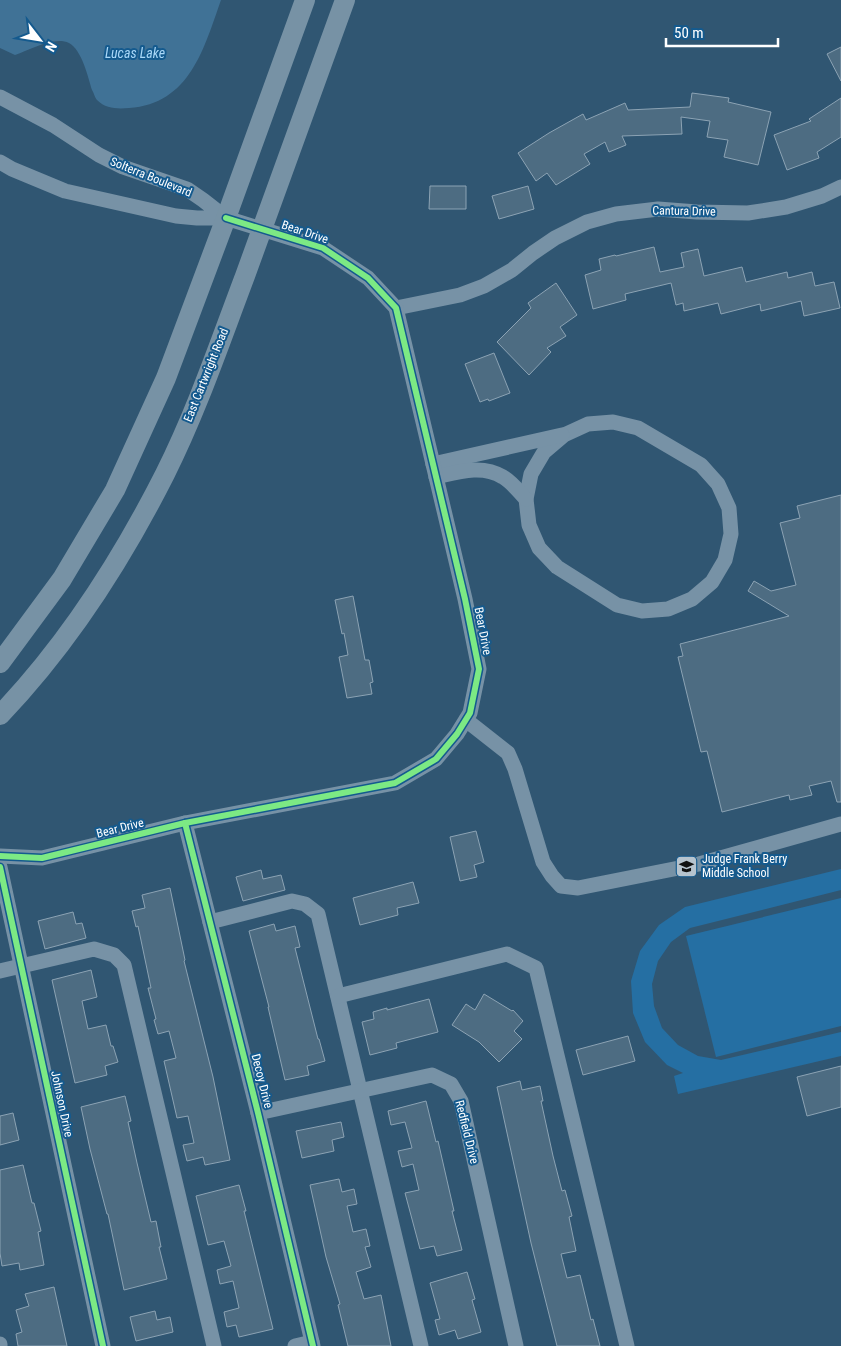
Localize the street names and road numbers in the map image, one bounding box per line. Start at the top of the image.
street label: Solterra Boulevard [108,154,194,200]
street label: Cantura Drive [652,203,716,219]
street label: Bear Drive [280,218,330,247]
street label: East Cartwright Road [181,326,231,424]
street label: Bear Drive [472,606,495,656]
street label: Bear Drive [95,815,145,841]
street label: Decoy Drive [248,1052,276,1110]
street label: Johnson Drive [48,1070,76,1139]
street label: Redfield Drive [452,1099,482,1166]

